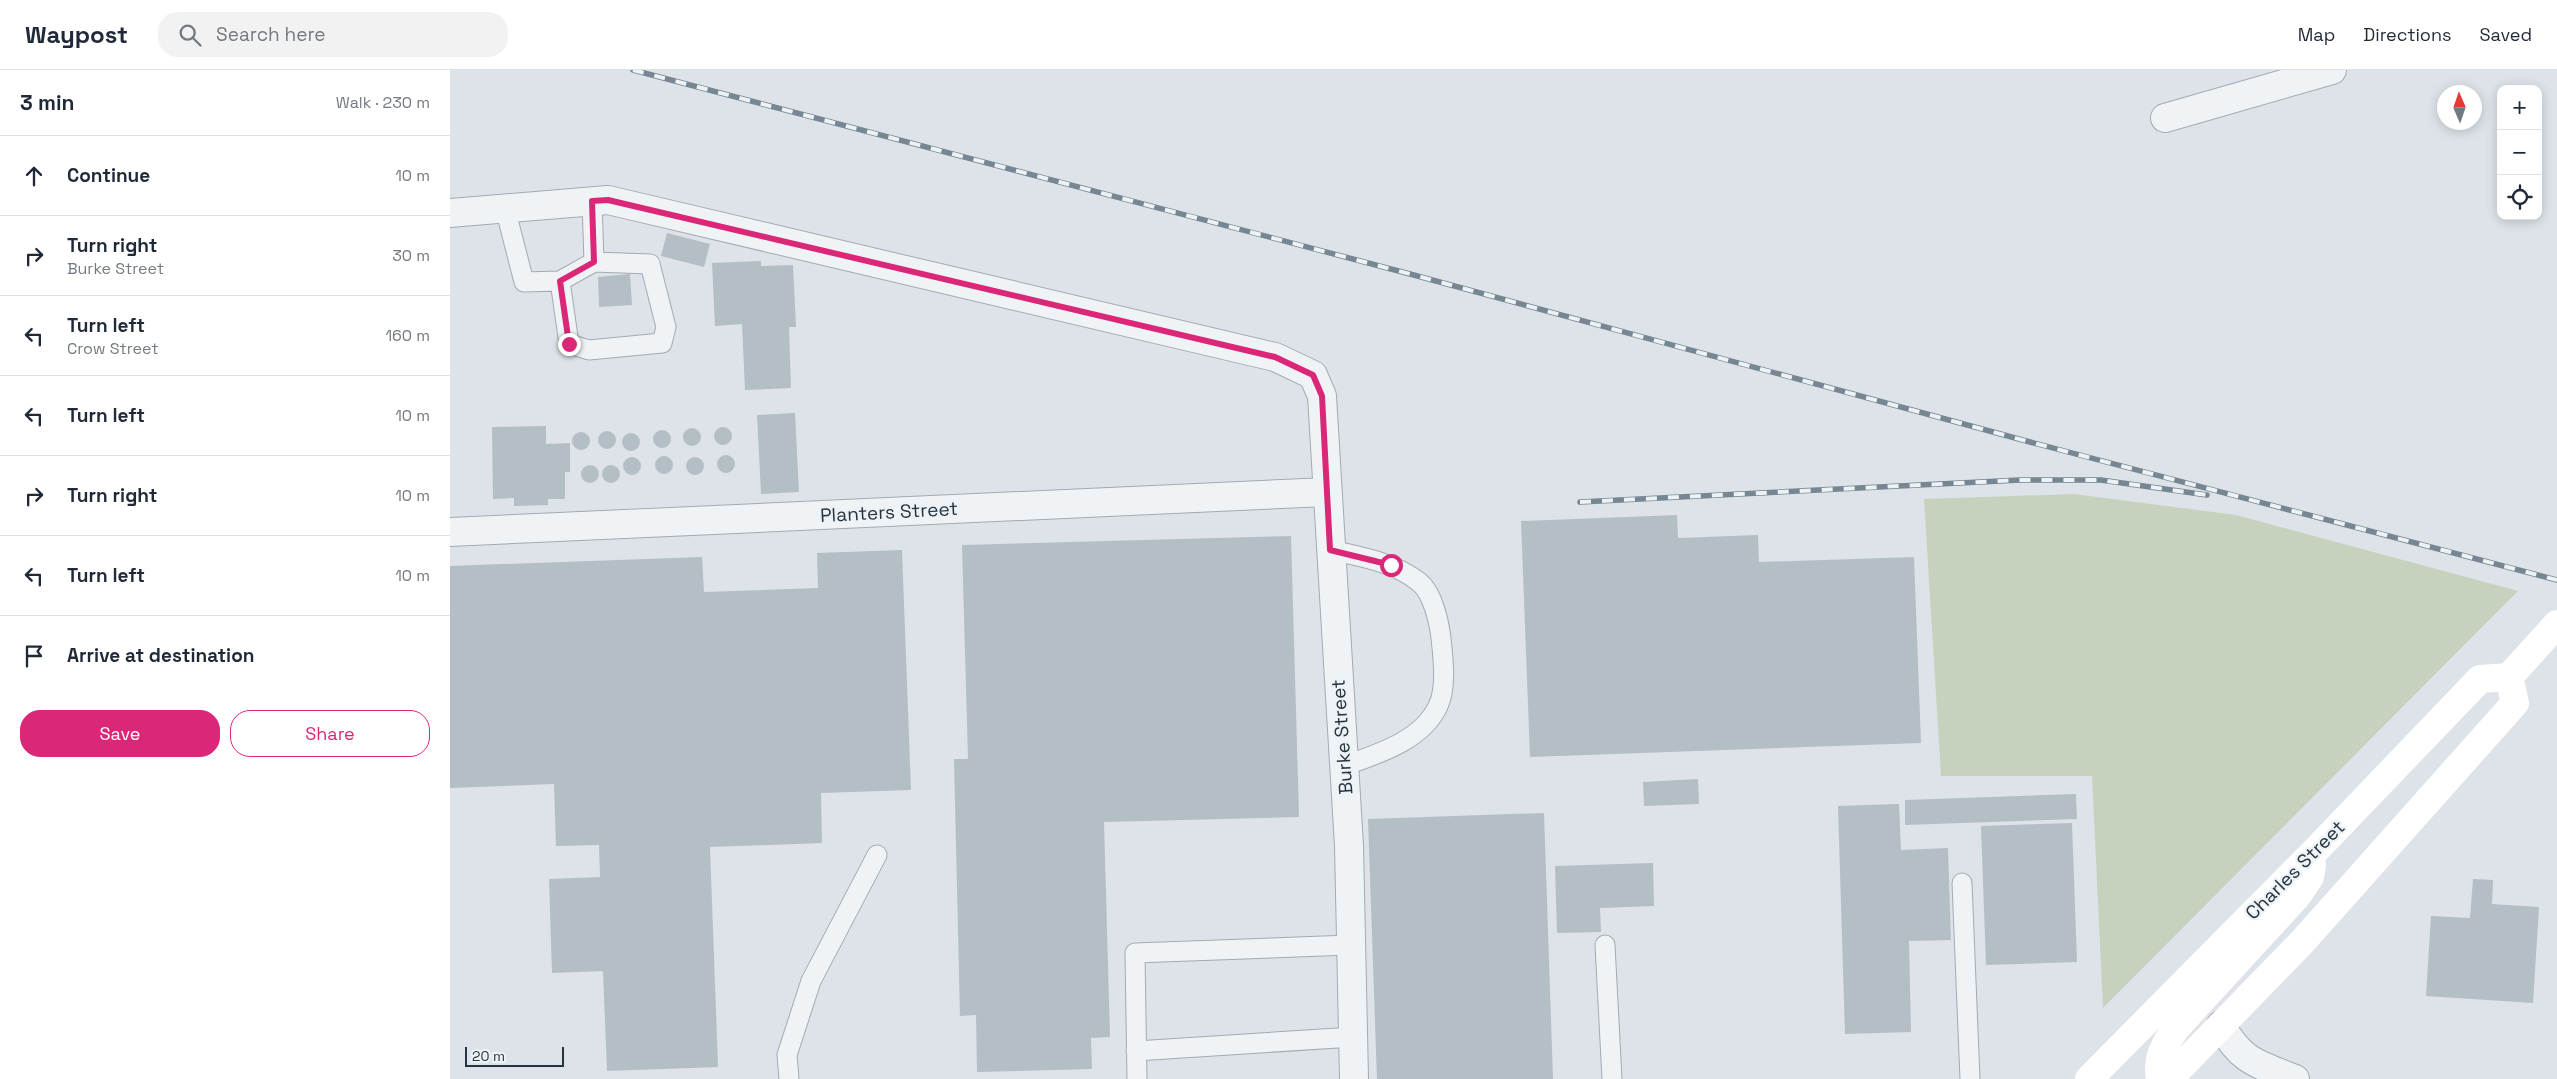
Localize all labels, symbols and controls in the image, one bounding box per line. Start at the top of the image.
search box [158,12,508,57]
text: Waypost [25,19,128,50]
icon: search [176,21,204,49]
text: Search here [216,22,326,47]
text: Map [2298,23,2335,46]
text: Directions [2363,23,2452,46]
text: Saved [2480,23,2532,46]
north arrow [2437,85,2482,130]
map controls [2497,85,2542,220]
button: + [2497,85,2542,130]
text: 3 min [20,89,75,116]
text: Walk · 230 m [336,92,430,113]
button: − [2497,130,2542,175]
icon: ahead [20,162,48,190]
text: Continue [67,163,150,188]
text: 10 m [395,165,430,186]
button: locate [2497,175,2542,220]
text: Turn right [67,233,157,258]
icon: right [20,242,48,270]
text: 30 m [392,245,430,266]
text: Burke Street [67,258,164,279]
text: Turn left [67,313,145,338]
icon: left [20,322,48,350]
text: 160 m [385,325,430,346]
route end [558,333,581,356]
text: Crow Street [67,338,159,359]
icon: left [20,402,48,430]
text: Turn left [67,403,145,428]
text: 10 m [395,405,430,426]
icon: right [20,482,48,510]
text: Turn right [67,483,157,508]
text: 10 m [395,485,430,506]
street label: Planters Street [819,496,959,528]
route start [1380,554,1403,577]
icon: left [20,562,48,590]
text: Turn left [67,563,145,588]
text: 10 m [395,565,430,586]
icon: arrive [20,642,48,670]
text: Arrive at destination [67,643,255,668]
street label: Burke Street [1326,679,1358,795]
button: Save [20,710,220,757]
button: Share [230,710,430,757]
street label: Charles Street [2240,815,2350,925]
scale bar [465,1044,564,1067]
text: 20 m [472,1047,505,1065]

